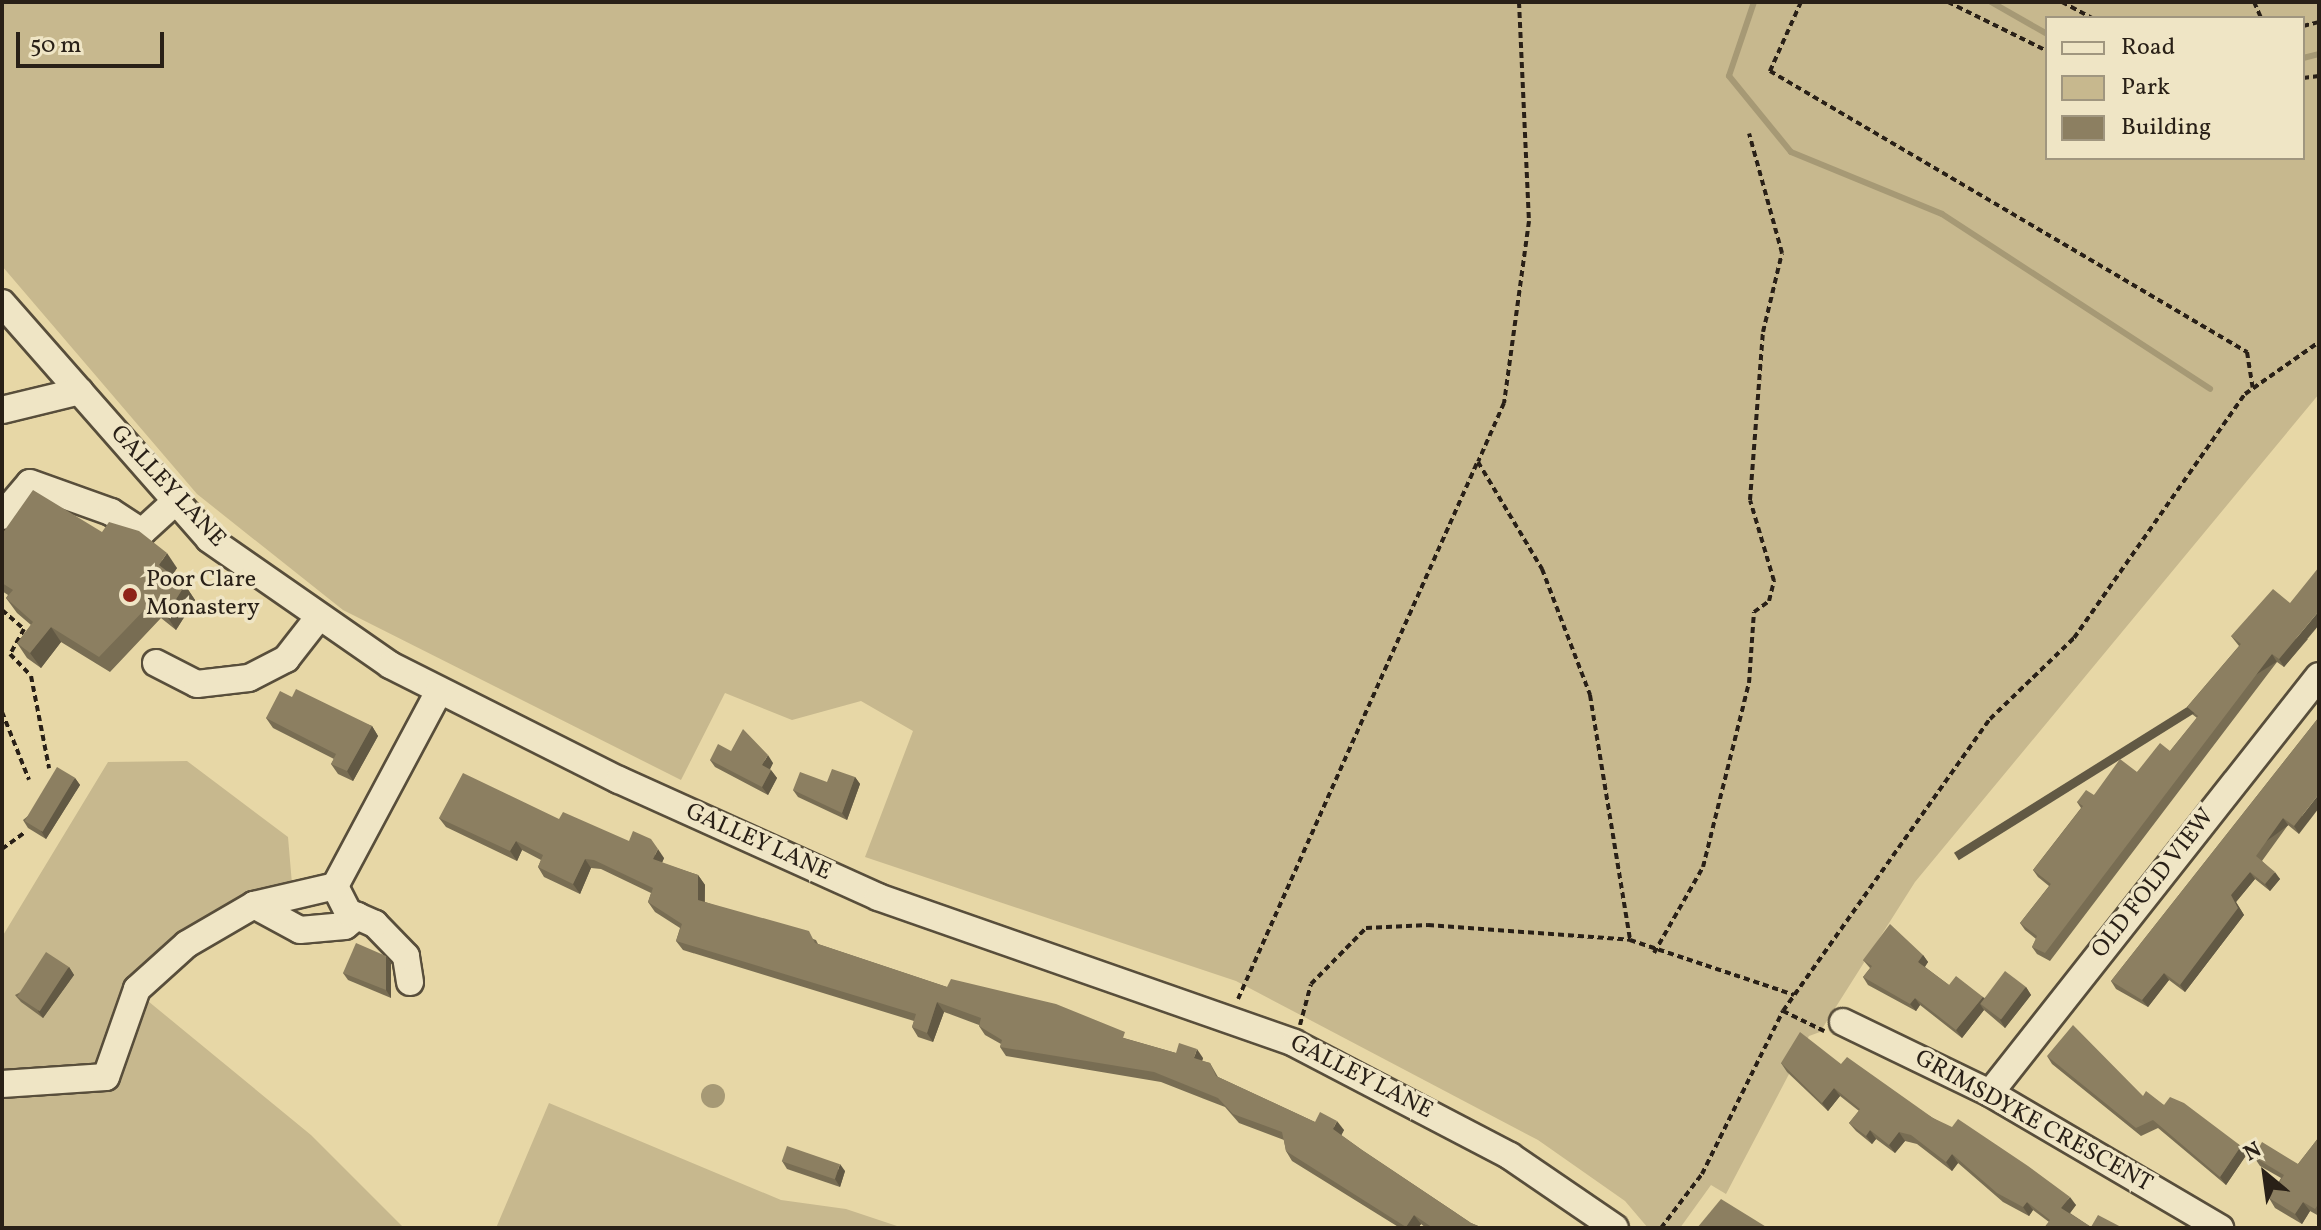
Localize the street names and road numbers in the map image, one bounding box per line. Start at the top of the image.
street label: GALLEY LANE [103,420,231,554]
street label: GALLEY LANE [680,798,836,888]
street label: OLD FOLD VIEW [2086,803,2222,965]
street label: GALLEY LANE [1285,1030,1437,1126]
street label: GRIMSDYKE CRESCENT [1909,1045,2157,1199]

